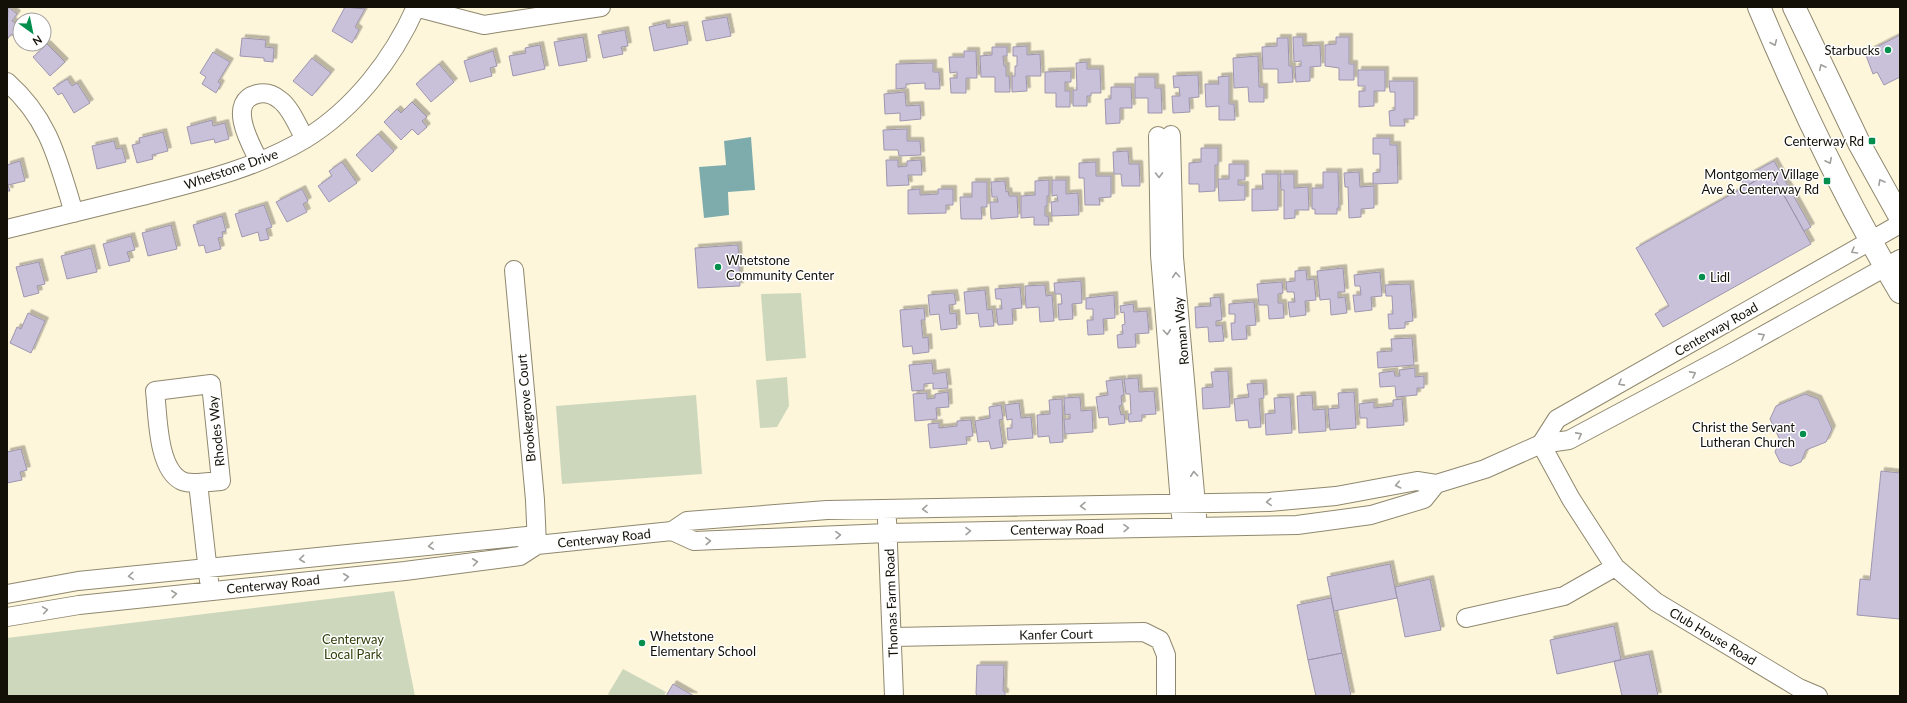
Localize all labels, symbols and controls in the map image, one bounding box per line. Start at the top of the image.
north arrow [12,12,52,52]
text: N [31,33,45,49]
one-way arrow [1769,39,1777,46]
place label: Starbucks [1824,42,1880,58]
marker: Starbucks [1883,45,1893,55]
one-way arrow [1819,64,1827,71]
place label: Centerway Rd [1784,133,1864,149]
marker: Centerway Rd [1867,136,1877,146]
street label: Whetstone Drive [182,145,280,193]
one-way arrow [1824,156,1832,164]
place label: Montgomery Village Ave & Centerway Rd [1701,166,1819,197]
one-way arrow [1155,172,1163,178]
marker: Montgomery Village Ave & Centerway Rd [1822,176,1832,186]
one-way arrow [1878,179,1886,187]
one-way arrow [1851,246,1858,253]
place label: Whetstone Community Center [726,252,834,283]
marker: Whetstone Community Center [713,262,723,272]
place label: Lidl [1710,269,1730,285]
one-way arrow [1172,272,1181,278]
marker: Lidl [1697,272,1707,282]
street label: Roman Way [1170,296,1192,366]
street label: Centerway Road [1671,299,1761,359]
one-way arrow [1162,329,1171,335]
one-way arrow [1757,334,1765,341]
street label: Brookegrove Court [513,353,539,463]
one-way arrow [1689,371,1697,378]
one-way arrow [1618,378,1625,386]
street label: Rhodes Way [204,394,228,467]
place label: Christ the Servant Lutheran Church [1692,419,1795,450]
marker: Christ the Servant Lutheran Church [1798,429,1808,439]
one-way arrow [1575,432,1582,439]
one-way arrow [1189,471,1198,477]
one-way arrow [1394,481,1401,489]
one-way arrow [1266,498,1272,507]
one-way arrow [1080,502,1086,510]
one-way arrow [922,505,928,513]
street label: Centerway Road [1010,520,1104,538]
one-way arrow [1123,524,1129,532]
street label: Centerway Road [557,525,651,551]
one-way arrow [965,526,971,535]
one-way arrow [835,530,841,539]
one-way arrow [705,536,711,545]
one-way arrow [428,541,435,550]
street label: Thomas Farm Road [881,548,901,658]
one-way arrow [299,555,305,564]
one-way arrow [472,558,478,567]
one-way arrow [128,571,134,580]
street label: Centerway Road [226,571,320,597]
one-way arrow [343,573,349,582]
one-way arrow [171,590,177,599]
street label: Club House Road [1667,604,1759,668]
one-way arrow [42,607,49,615]
street label: Kanfer Court [1019,625,1093,643]
place label: Whetstone Elementary School [650,628,756,659]
park label: Centerway Local Park [322,631,384,662]
marker: Whetstone Elementary School [637,638,647,648]

